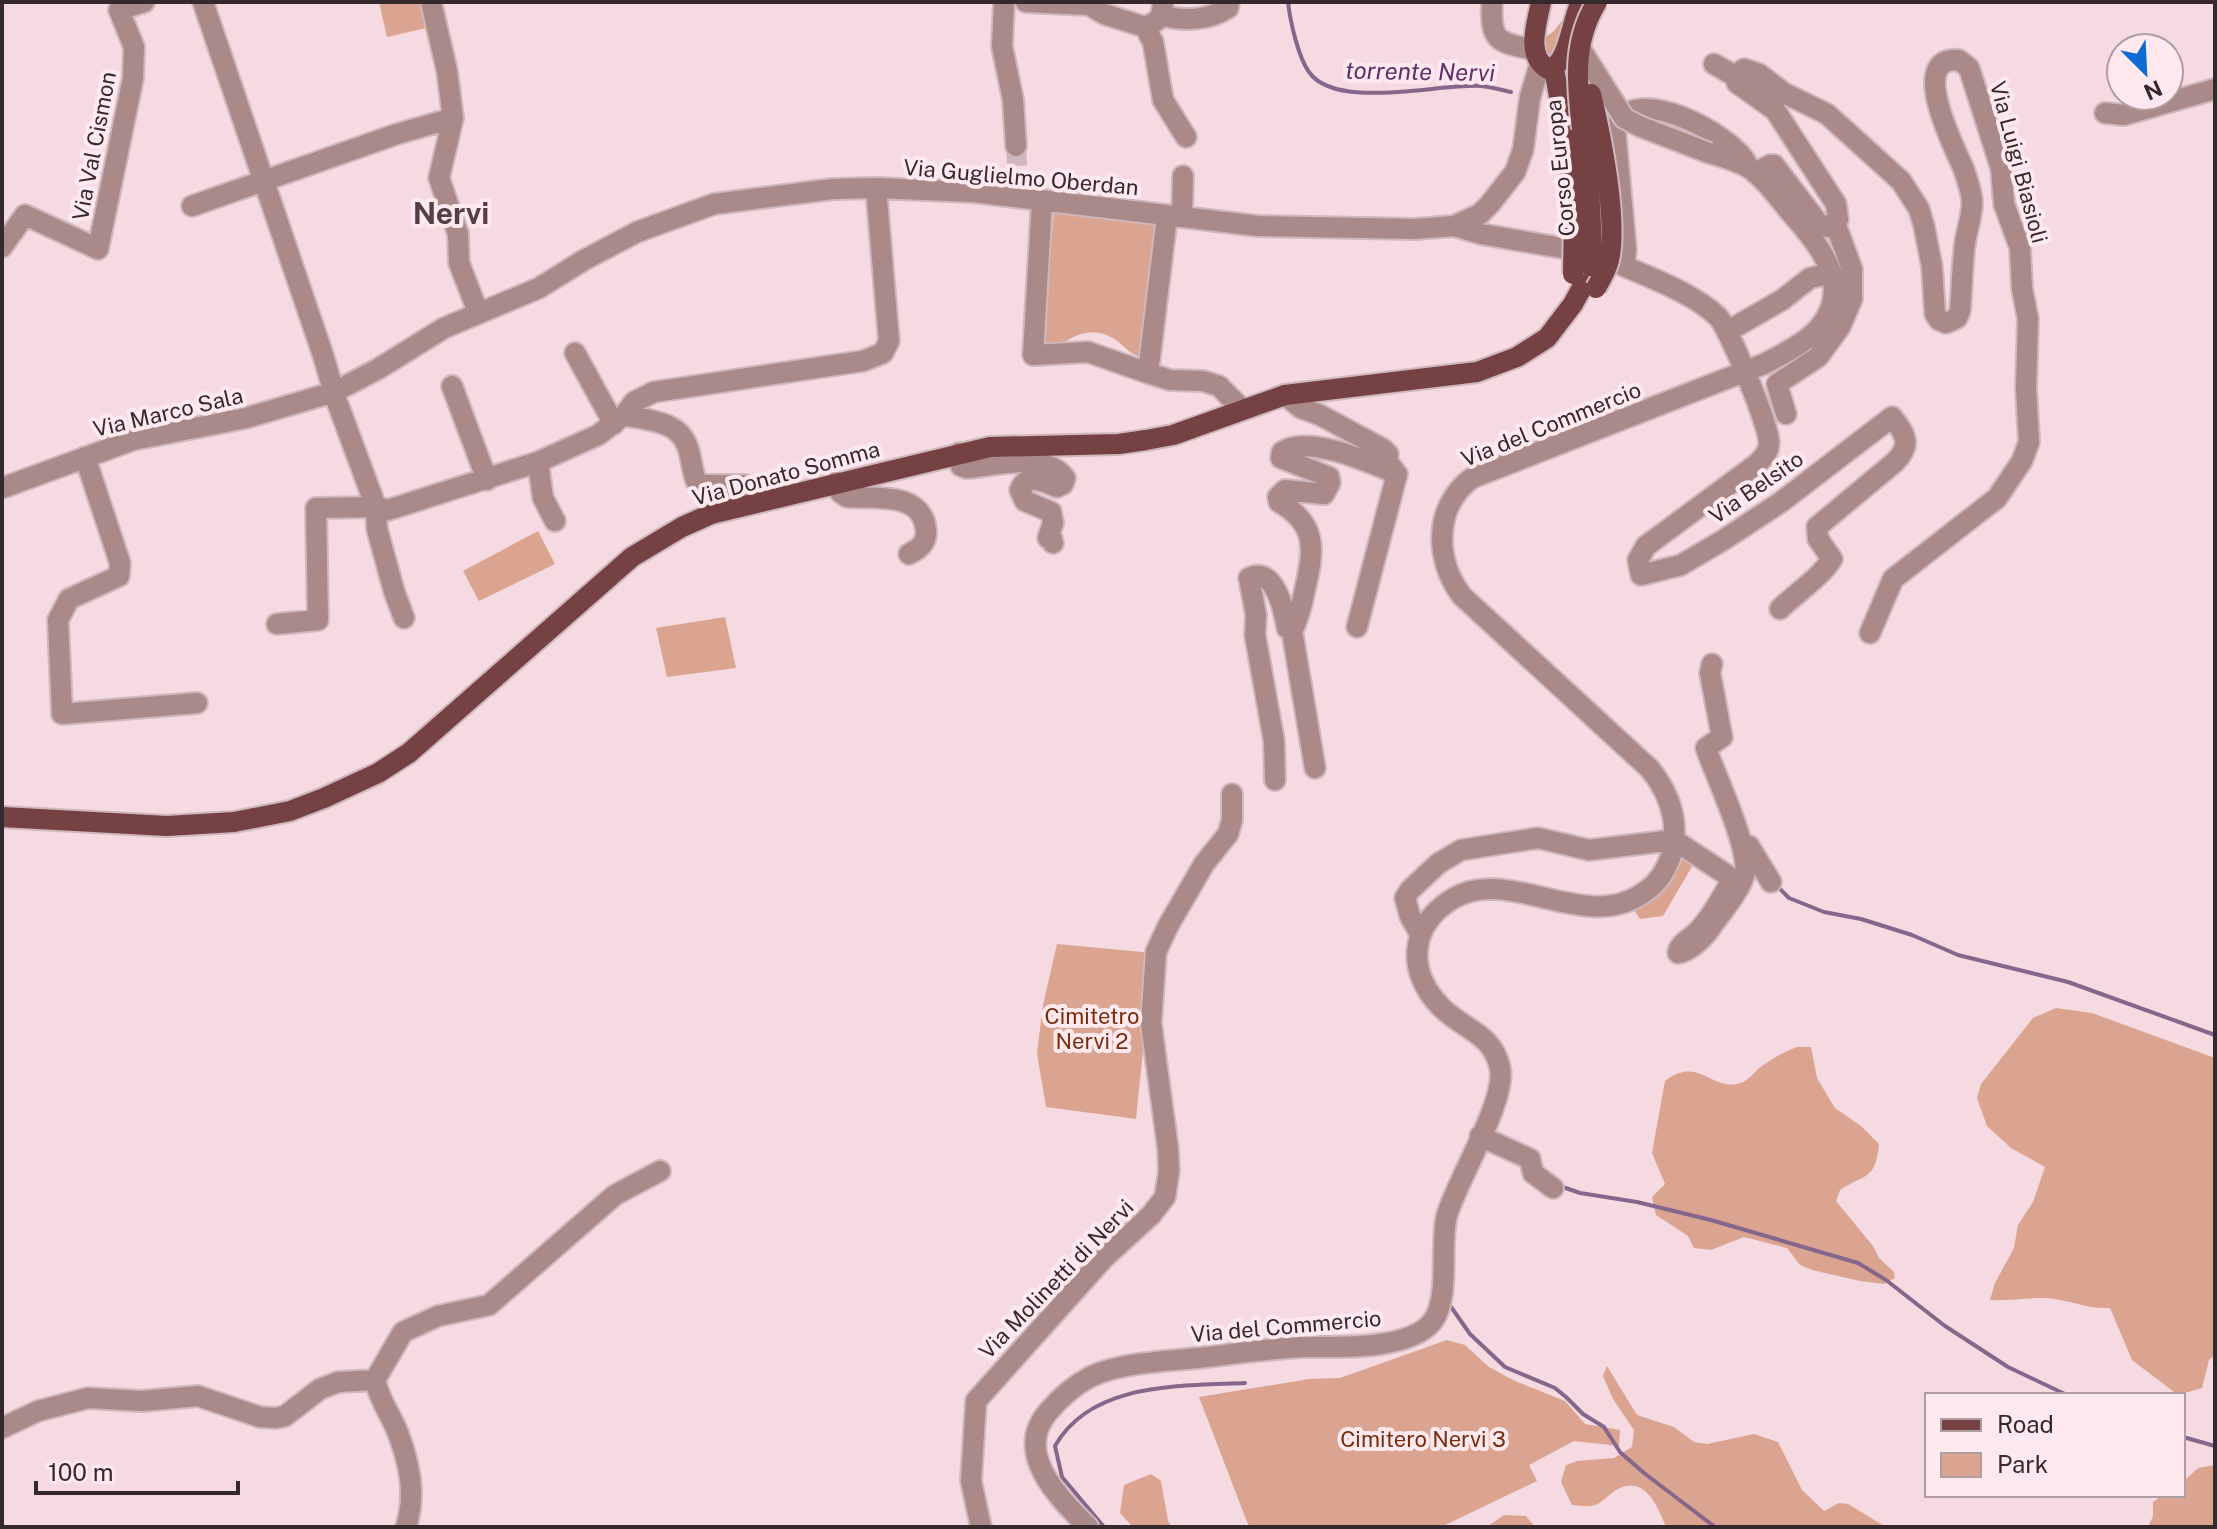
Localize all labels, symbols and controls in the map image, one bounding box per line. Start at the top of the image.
north arrow [2105,32,2185,112]
water label: torrente Nervi [1345,56,1495,86]
street label: Via Val Cismon [67,69,121,223]
text: N [2140,75,2166,106]
street label: Via Luigi Biasioli [1985,78,2053,246]
street label: Corso Europa [1540,98,1580,238]
street label: Via Guglielmo Oberdan [902,154,1140,200]
district label: Nervi [413,195,489,231]
street label: Via del Commercio [1457,376,1645,472]
street label: Via Marco Sala [91,382,245,442]
street label: Via Donato Somma [689,435,883,511]
street label: Via Belsito [1704,445,1808,529]
park label: Cimitetro Nervi 2 [1045,1003,1139,1054]
street label: Via Molinetti di Nervi [973,1194,1139,1364]
street label: Via del Commercio [1190,1305,1382,1347]
legend [1925,1393,2185,1497]
text: Road [1997,1410,2054,1438]
park label: Cimitero Nervi 3 [1340,1426,1506,1452]
scale bar [36,1445,238,1495]
text: Park [1997,1450,2048,1478]
text: 100 m [48,1458,114,1486]

